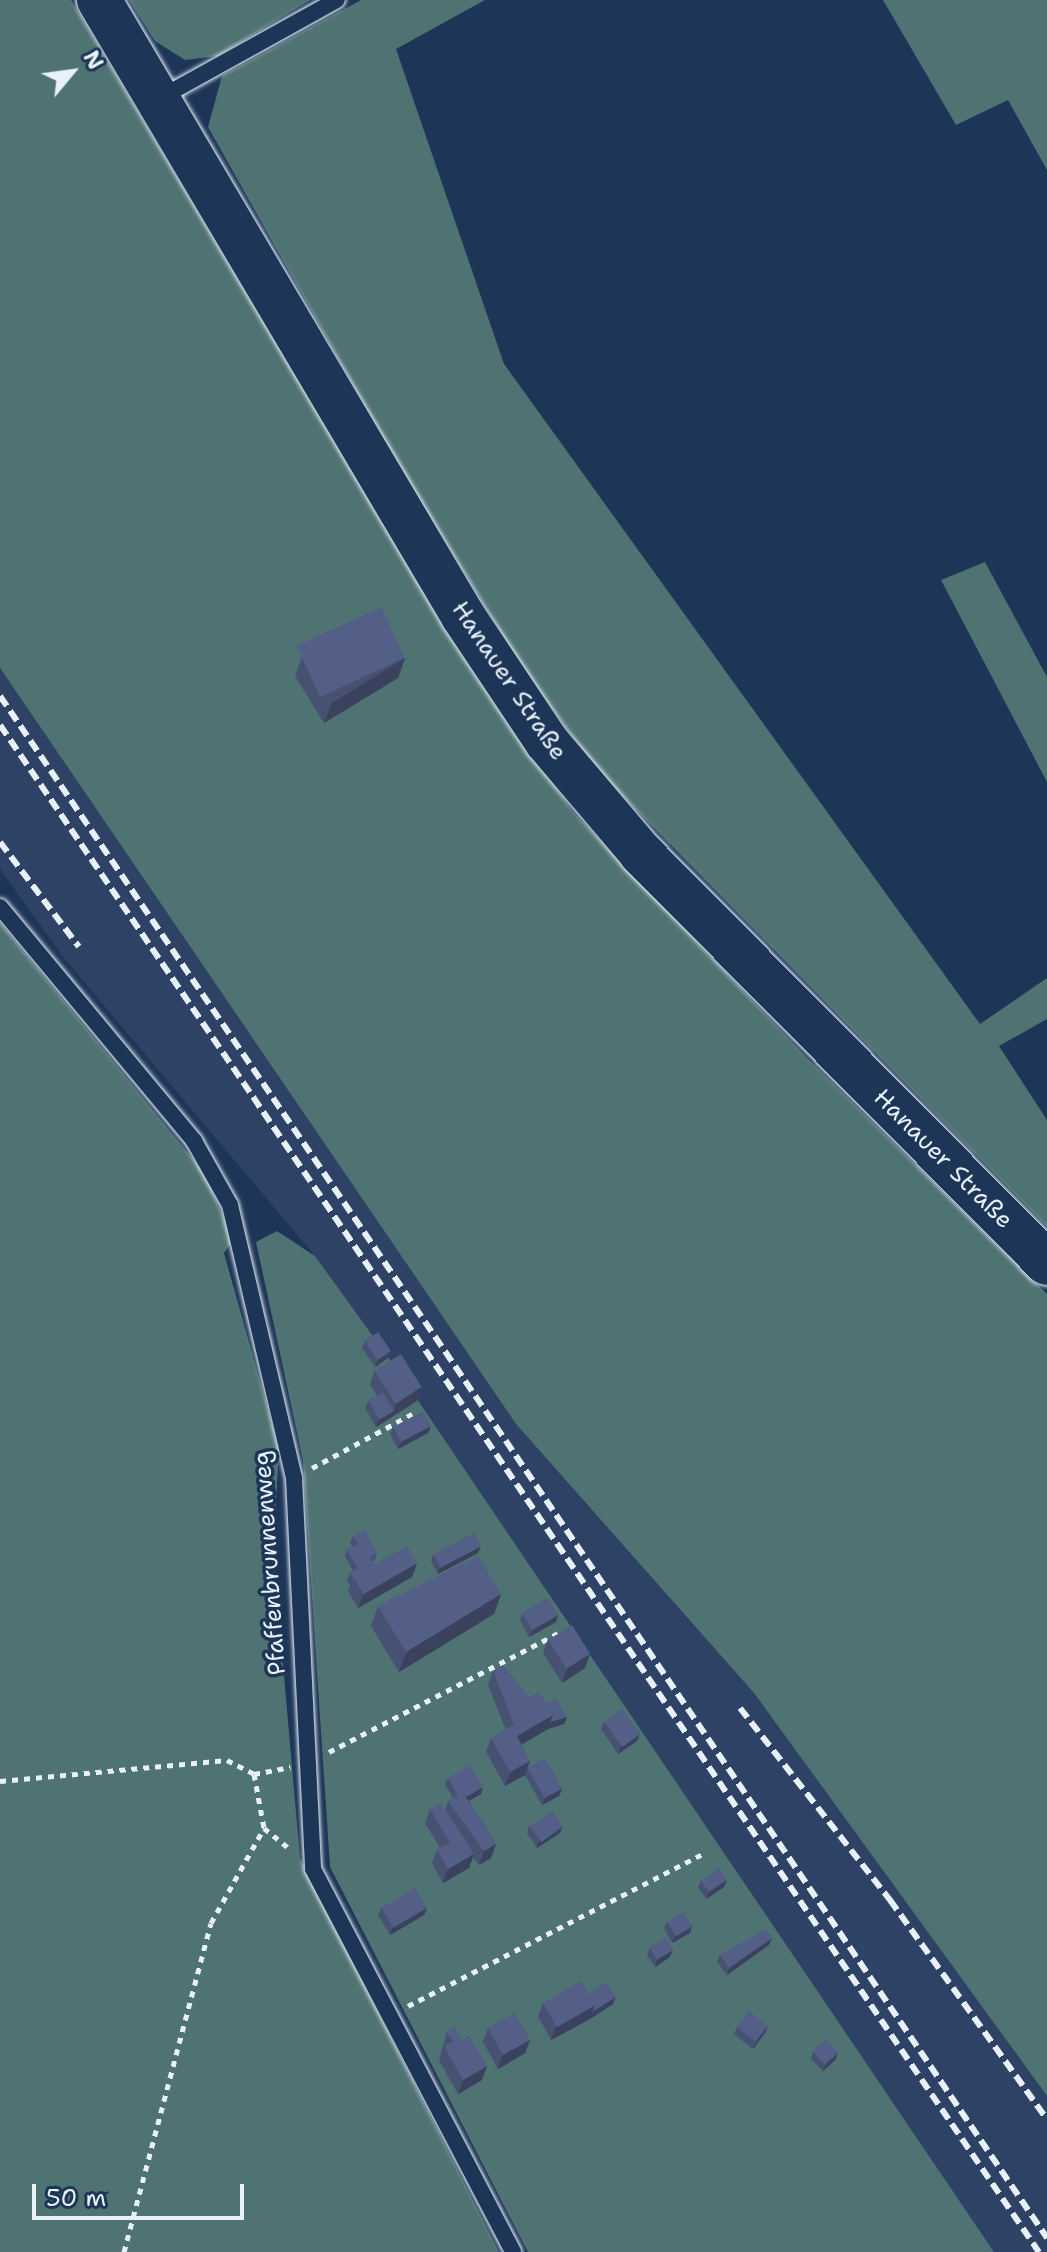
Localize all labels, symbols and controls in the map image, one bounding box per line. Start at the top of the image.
north arrow [32,32,112,112]
text: N [77,45,110,75]
street label: Hanauer Straße [445,596,573,766]
street label: Hanauer Straße [867,1083,1019,1235]
street label: Pfaffenbrunnenweg [248,1450,292,1676]
scale bar [36,2168,248,2218]
text: 50 m [46,2182,106,2214]

